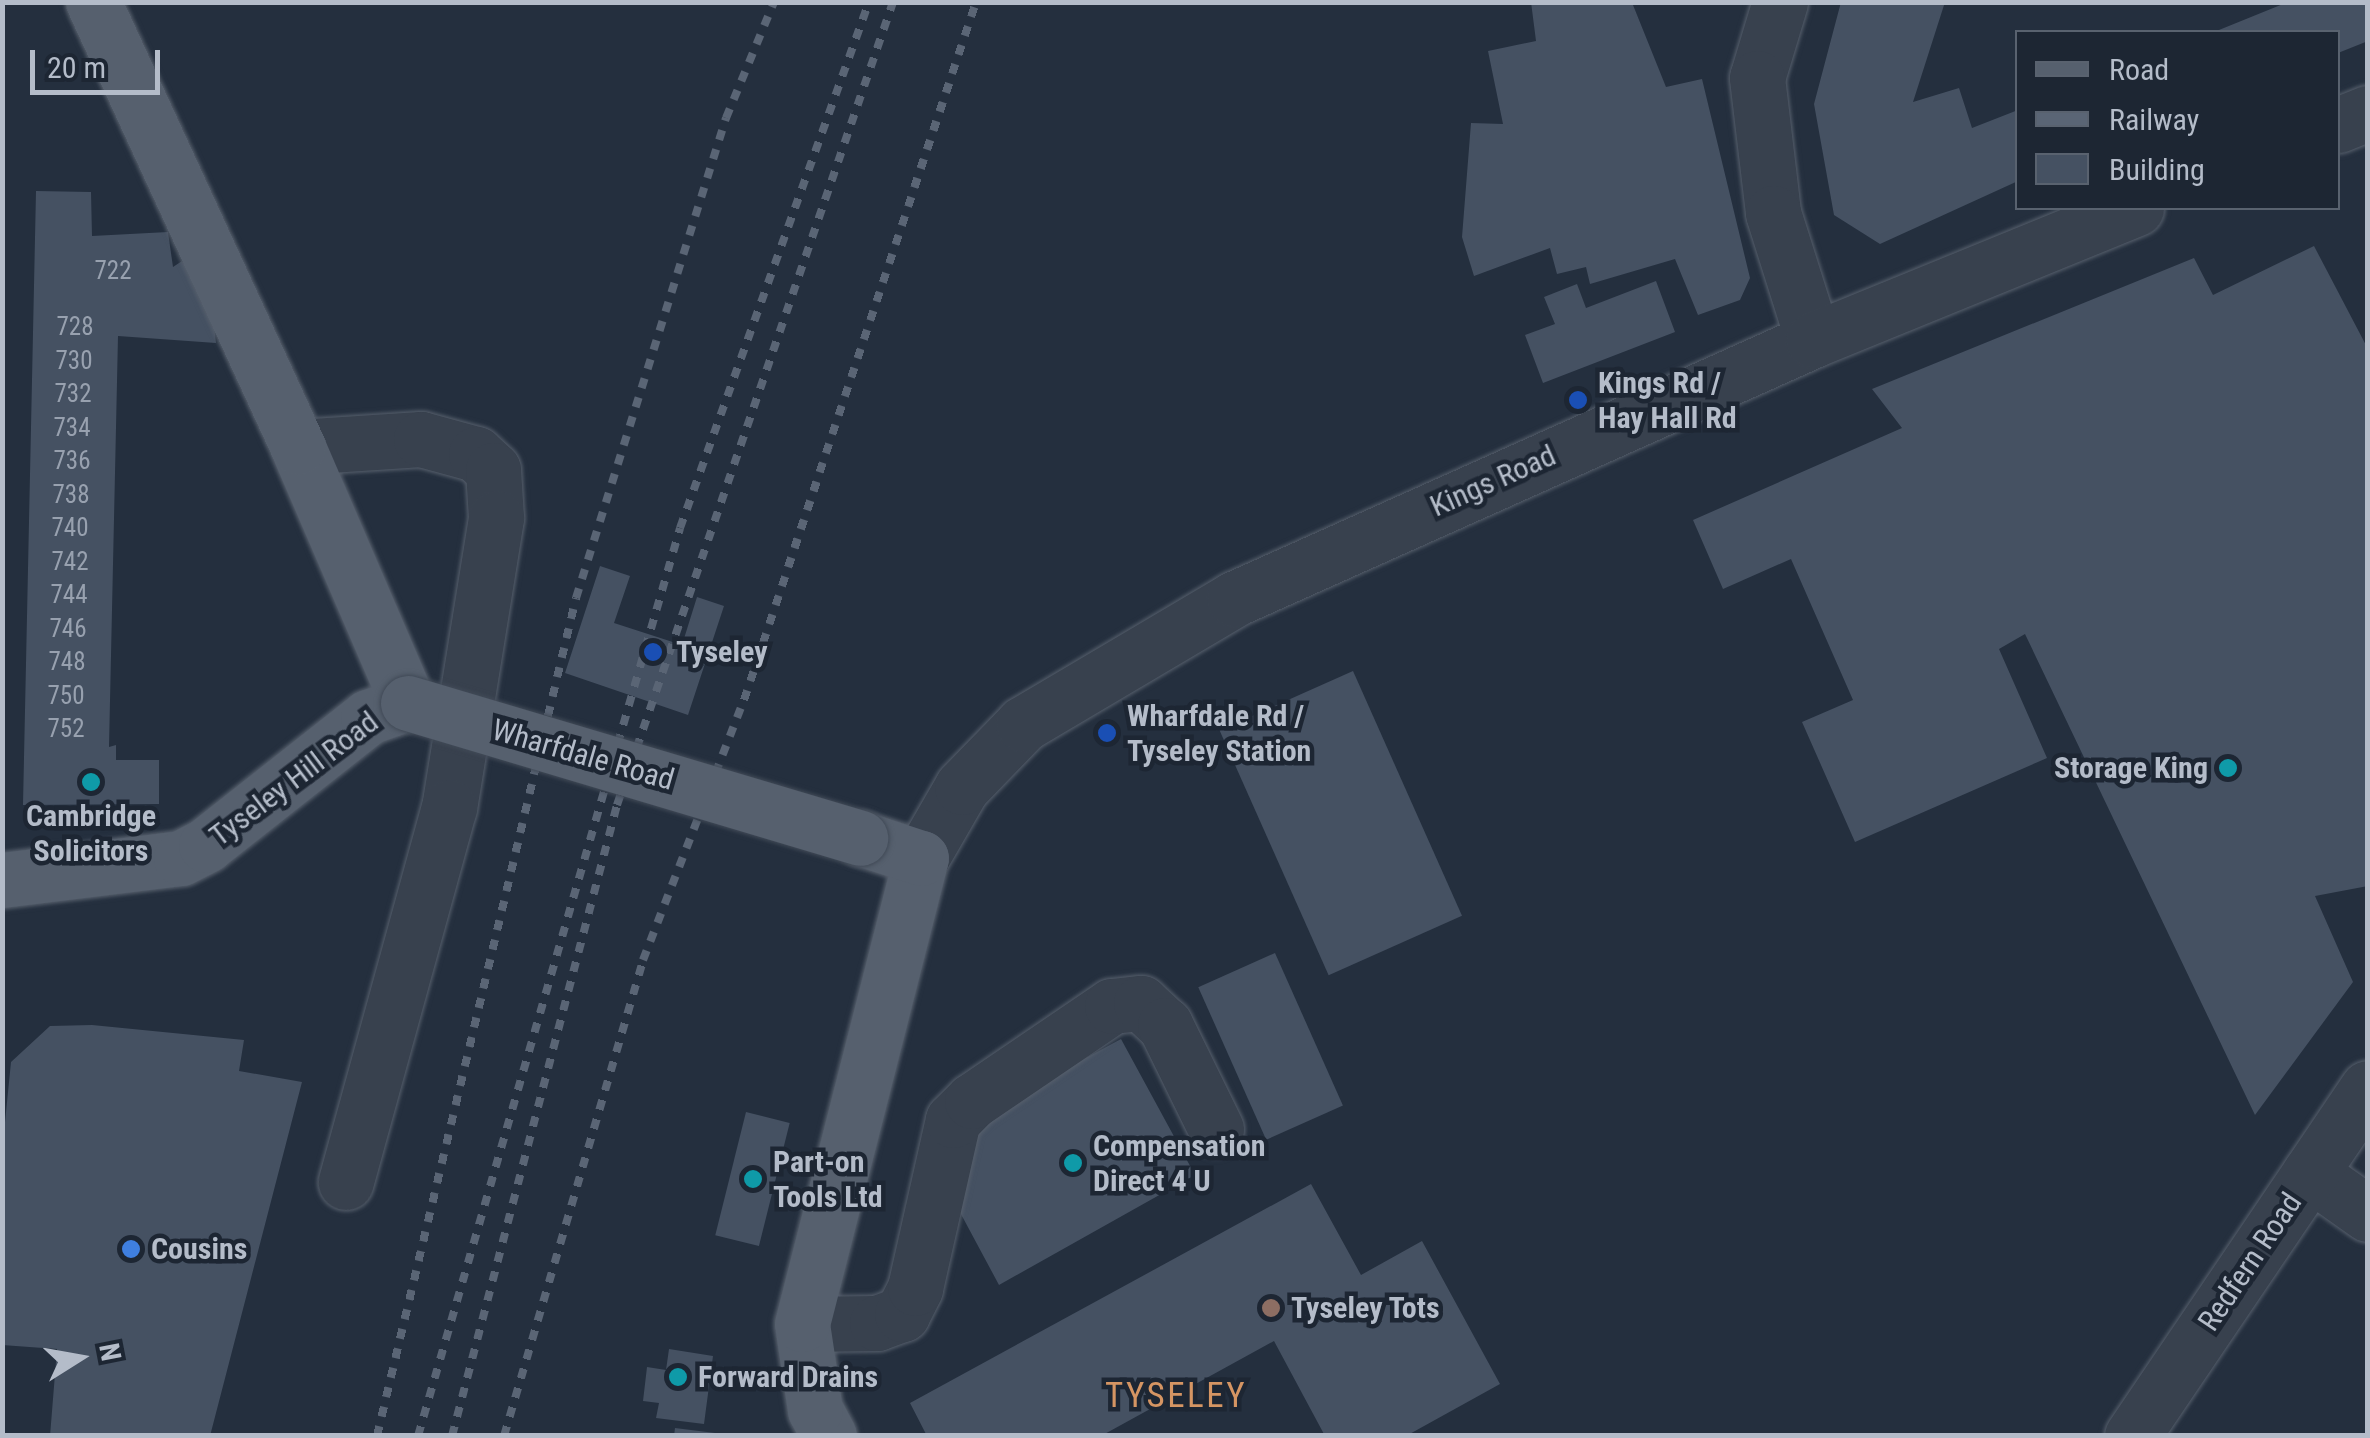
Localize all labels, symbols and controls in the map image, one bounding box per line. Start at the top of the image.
scale bar [35,30,165,92]
legend [2015,30,2340,210]
text: 20 m [47,50,106,85]
text: Road [2109,52,2169,87]
text: Railway [2109,102,2199,137]
text: Building [2109,152,2205,187]
house number: 722 [94,256,132,286]
house number: 728 [56,312,94,342]
house number: 730 [55,346,93,376]
place label: Kings Rd / Hay Hall Rd [1598,365,1737,436]
house number: 732 [54,379,92,409]
marker: Kings Rd / Hay Hall Rd [1567,389,1589,411]
house number: 734 [53,413,91,443]
street label: Kings Road [1425,437,1561,525]
house number: 736 [53,446,91,476]
house number: 738 [52,480,90,510]
house number: 740 [51,513,89,543]
house number: 742 [51,547,89,577]
house number: 744 [50,580,88,610]
house number: 746 [49,614,87,644]
place label: Tyseley [676,634,767,670]
marker: Tyseley [640,639,666,665]
house number: 748 [48,647,86,677]
house number: 750 [47,681,85,711]
place label: Wharfdale Rd / Tyseley Station [1127,698,1311,768]
street label: Tyseley Hill Road [203,704,385,854]
street label: Wharfdale Road [488,712,678,798]
house number: 752 [47,714,85,744]
marker: Wharfdale Rd / Tyseley Station [1096,722,1118,744]
place label: Storage King [2054,750,2208,786]
marker: Storage King [2217,757,2239,779]
marker: Cambridge Solicitors [80,771,102,793]
place label: Cambridge Solicitors [26,798,156,868]
place label: Compensation Direct 4 U [1093,1128,1265,1198]
place label: Part-on Tools Ltd [773,1144,883,1214]
marker: Compensation Direct 4 U [1062,1152,1084,1174]
marker: Part-on Tools Ltd [742,1168,764,1190]
street label: Redfern Road [2191,1186,2309,1338]
place label: Cousins [151,1231,247,1267]
marker: Cousins [120,1238,142,1260]
place label: Tyseley Tots [1291,1290,1440,1326]
marker: Tyseley Tots [1260,1297,1282,1319]
north arrow [30,1308,130,1408]
text: N [92,1341,128,1364]
place label: Forward Drains [698,1359,878,1395]
marker: Forward Drains [667,1366,689,1388]
district label: TYSELEY [1105,1375,1247,1417]

